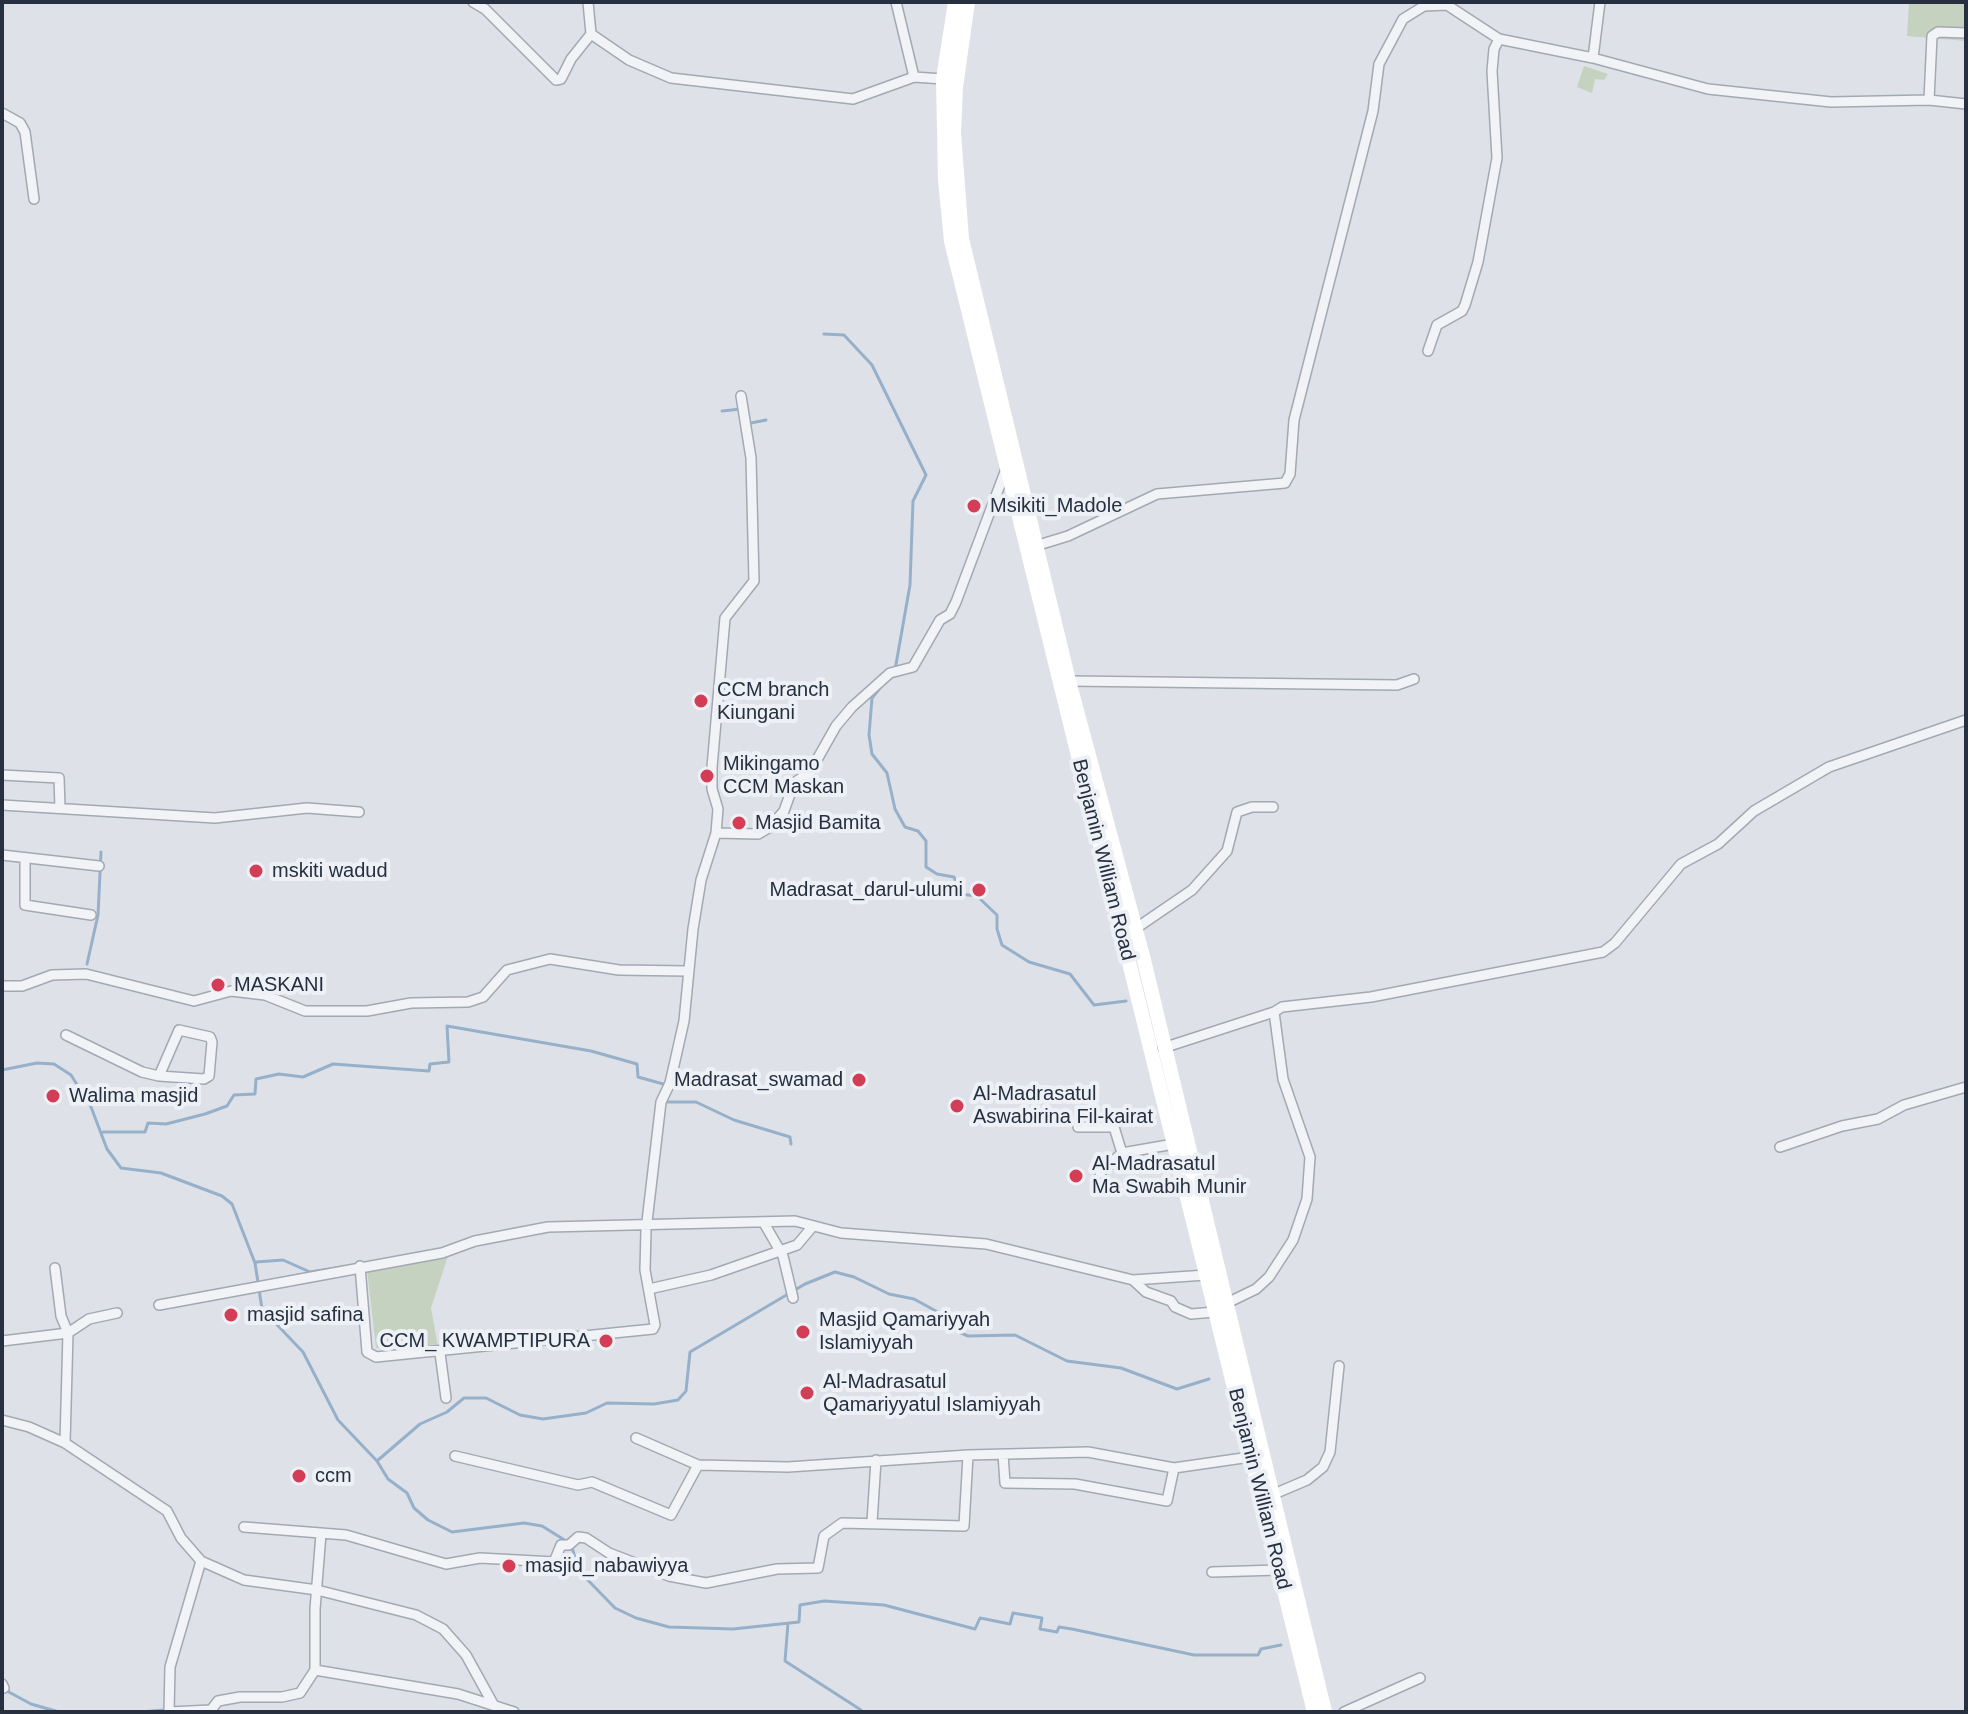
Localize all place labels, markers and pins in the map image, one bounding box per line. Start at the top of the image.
place label: Msikiti_Madole [990,494,1122,518]
marker: Msikiti_Madole [965,497,983,515]
place label: CCM branch Kiungani [717,678,829,725]
marker: CCM branch Kiungani [692,692,710,710]
place label: Mikingamo CCM Maskan [723,752,844,799]
marker: Mikingamo CCM Maskan [698,767,716,785]
place label: Masjid Bamita [755,811,881,835]
marker: Masjid Bamita [730,814,748,832]
place label: mskiti wadud [272,859,388,883]
marker: mskiti wadud [247,862,265,880]
place label: Madrasat_darul-ulumi [770,878,963,902]
marker: Madrasat_darul-ulumi [970,881,988,899]
place label: MASKANI [234,973,324,997]
marker: MASKANI [209,976,227,994]
place label: Madrasat_swamad [674,1068,843,1092]
marker: Madrasat_swamad [850,1071,868,1089]
place label: Al-Madrasatul Aswabirina Fil-kairat [973,1082,1153,1129]
place label: Walima masjid [69,1084,198,1108]
marker: Walima masjid [44,1087,62,1105]
marker: Al-Madrasatul Aswabirina Fil-kairat [948,1097,966,1115]
place label: Al-Madrasatul Ma Swabih Munir [1092,1152,1247,1199]
marker: Al-Madrasatul Ma Swabih Munir [1067,1167,1085,1185]
place label: masjid safina [247,1303,364,1327]
marker: masjid safina [222,1306,240,1324]
place label: Masjid Qamariyyah Islamiyyah [819,1308,990,1355]
marker: Masjid Qamariyyah Islamiyyah [794,1323,812,1341]
place label: CCM_ KWAMPTIPURA [380,1329,590,1353]
marker: CCM_ KWAMPTIPURA [597,1332,615,1350]
place label: Al-Madrasatul Qamariyyatul Islamiyyah [823,1370,1041,1417]
marker: Al-Madrasatul Qamariyyatul Islamiyyah [798,1384,816,1402]
place label: ccm [315,1464,352,1488]
marker: ccm [290,1467,308,1485]
place label: masjid_nabawiyya [525,1554,688,1578]
marker: masjid_nabawiyya [500,1557,518,1575]

